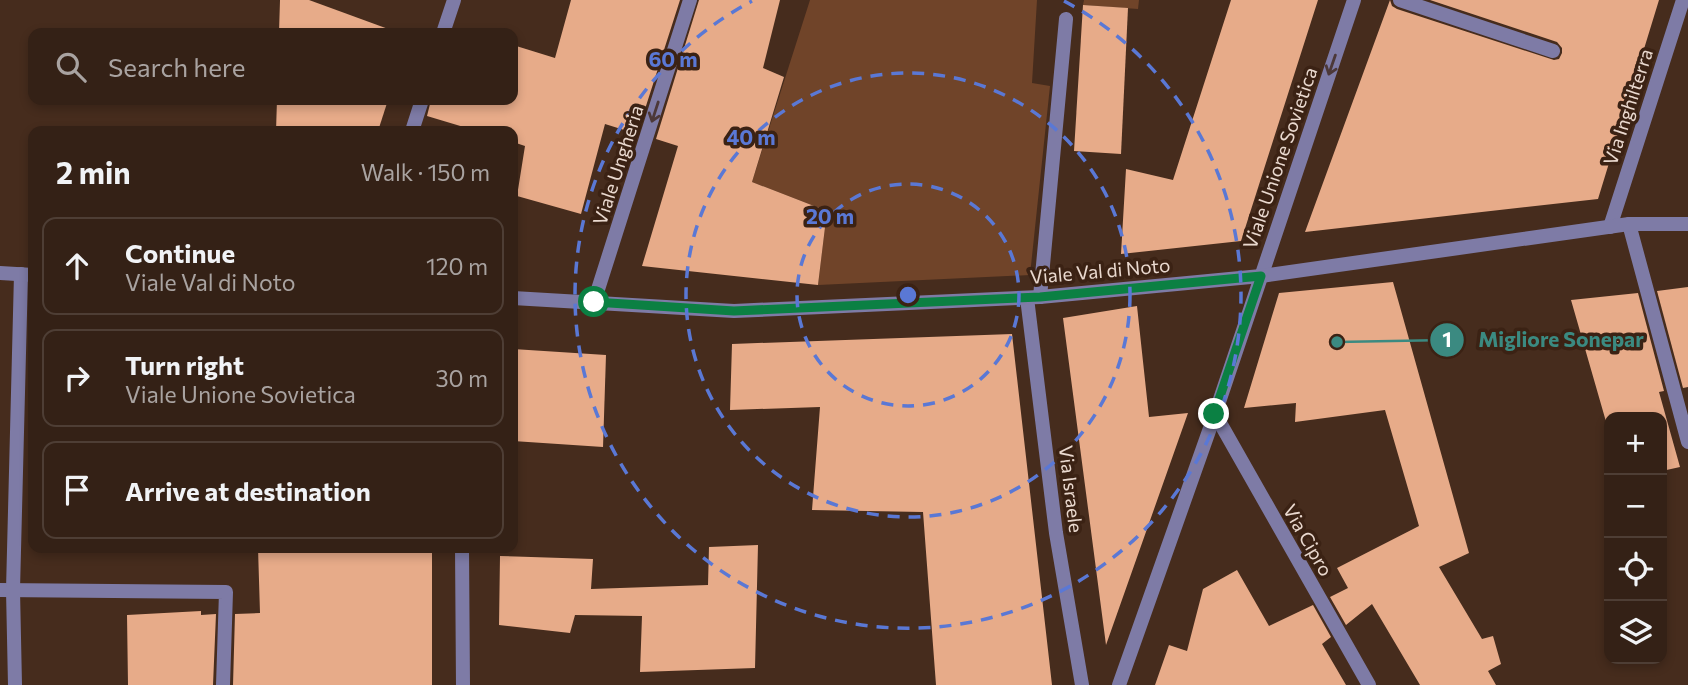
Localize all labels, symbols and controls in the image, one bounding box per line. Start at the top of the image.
search box [28,28,518,105]
text: 60 m [648,46,698,71]
street label: Via Inghilterra [1598,46,1657,168]
icon: search [52,48,90,86]
text: Search here [108,51,246,82]
one-way arrow [1325,53,1337,75]
street label: Viale Unione Sovietica [1238,64,1321,252]
one-way arrow [647,100,660,122]
street label: Viale Ungheria [587,102,648,228]
text: 40 m [726,124,776,149]
text: 2 min [56,153,131,190]
text: Walk · 150 m [361,158,490,186]
text: 20 m [806,203,854,228]
text: Continue [125,237,235,268]
icon: ahead [58,247,96,285]
text: 120 m [426,252,488,280]
street label: Viale Val di Noto [1029,253,1171,288]
text: Viale Val di Noto [125,268,295,296]
centre of rings [896,283,920,307]
route start [578,286,609,317]
callout: Migliore Sonepar [1429,319,1658,361]
text: 1 [1442,326,1452,351]
text: Migliore Sonepar [1478,326,1644,351]
text: Turn right [125,349,244,380]
icon: right [58,359,96,397]
text: 30 m [435,364,488,392]
text: Viale Unione Sovietica [125,380,356,408]
route end [1198,398,1229,429]
map controls [1604,412,1667,664]
button: + [1604,412,1667,475]
street label: Via Israele [1055,444,1088,534]
icon: arrive [58,471,96,509]
text: Arrive at destination [125,475,371,506]
button: − [1604,475,1667,538]
street label: Via Cipro [1279,500,1338,580]
button: locate [1604,538,1667,601]
button: layers [1604,601,1667,664]

